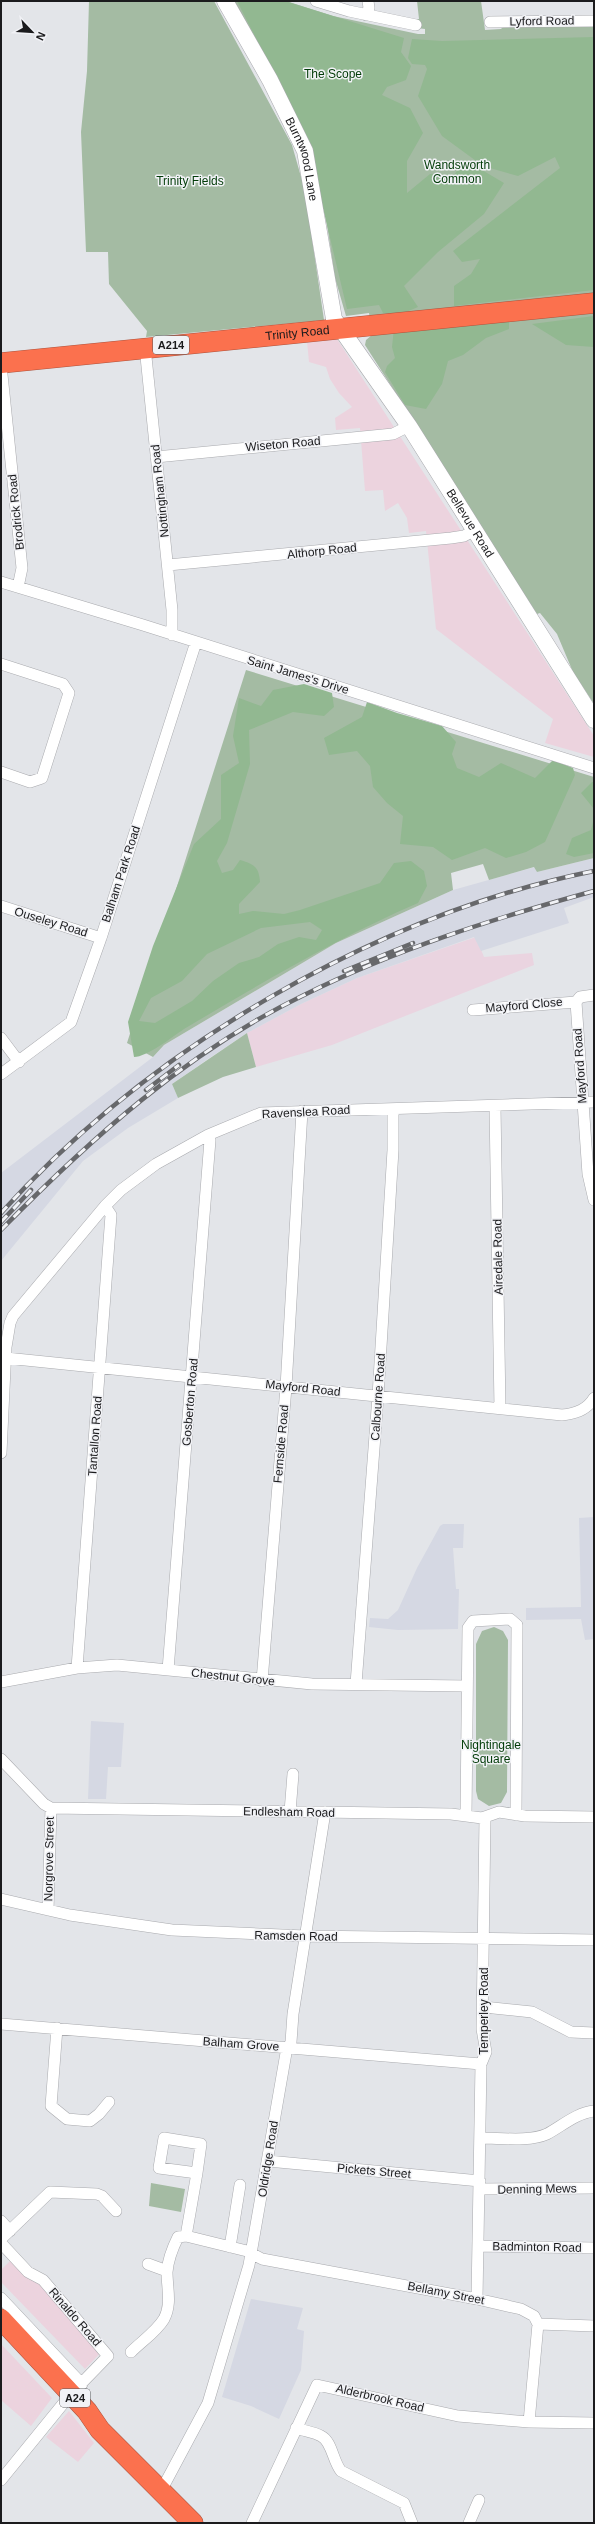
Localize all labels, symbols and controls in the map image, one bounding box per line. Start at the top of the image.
north arrow [12,12,52,52]
street label: Lyford Road [509,13,575,29]
text: N [34,30,48,42]
park label: The Scope [304,67,362,81]
street label: Burntwood Lane [282,115,321,202]
park label: Wandsworth Common [424,158,490,186]
park label: Trinity Fields [156,174,224,188]
street label: Trinity Road [265,323,330,343]
road number: A214 [153,336,189,354]
street label: Wiseton Road [245,434,321,454]
street label: Nottingham Road [148,444,172,538]
street label: Brodrick Road [5,473,27,551]
street label: Bellevue Road [443,486,497,560]
street label: Althorp Road [286,540,358,562]
street label: Saint James's Drive [245,653,351,697]
street label: Balham Park Road [99,824,143,924]
street label: Ouseley Road [13,904,89,940]
street label: Mayford Close [485,995,563,1015]
street label: Mayford Road [570,1028,590,1104]
street label: Ravenslea Road [261,1103,351,1121]
street label: Airedale Road [490,1219,506,1295]
street label: Calbourne Road [368,1353,388,1441]
street label: Gosberton Road [179,1358,201,1446]
street label: Mayford Road [265,1377,341,1399]
street label: Tantallon Road [85,1396,105,1476]
street label: Fernside Road [271,1404,291,1484]
street label: Chestnut Grove [190,1666,276,1688]
park label: Nightingale Square [461,1738,521,1766]
street label: Endlesham Road [243,1804,335,1820]
street label: Norgrove Street [41,1816,57,1901]
street label: Ramsden Road [254,1928,338,1944]
street label: Temperley Road [477,1967,491,2055]
street label: Balham Grove [202,2034,280,2054]
street label: Oldridge Road [255,2120,281,2198]
street label: Pickets Street [337,2161,412,2181]
street label: Denning Mews [497,2181,577,2197]
street label: Badminton Road [492,2239,582,2255]
street label: Bellamy Street [406,2279,486,2307]
street label: Rinaldo Road [46,2285,104,2349]
street label: Alderbrook Road [335,2381,425,2415]
road number: A24 [60,2389,90,2407]

